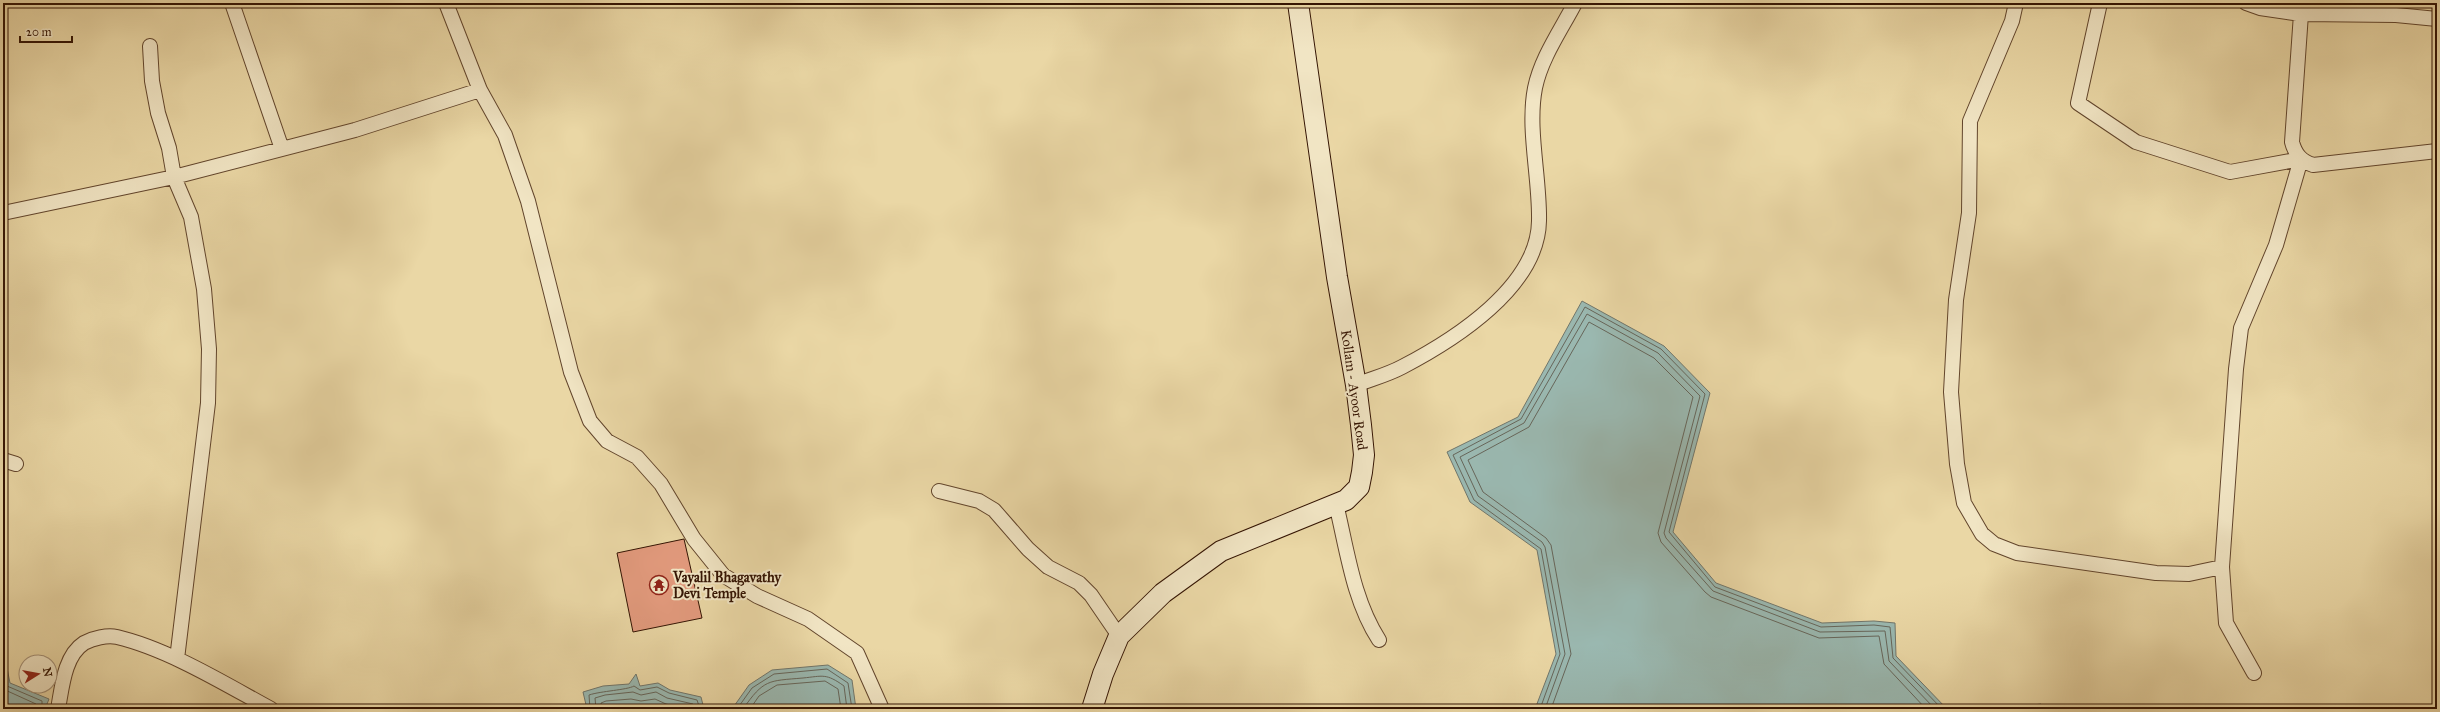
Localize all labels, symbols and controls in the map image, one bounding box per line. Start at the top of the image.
scale bar [20,18,72,44]
text: 20 m [26,25,52,39]
street label: Kollam - Ayoor Road [1337,329,1371,451]
place label: Vayalil Bhagavathy Devi Temple [672,569,783,603]
temple icon: Vayalil Bhagavathy Devi Temple [648,574,670,596]
north arrow [18,654,58,694]
text: N [40,666,55,679]

